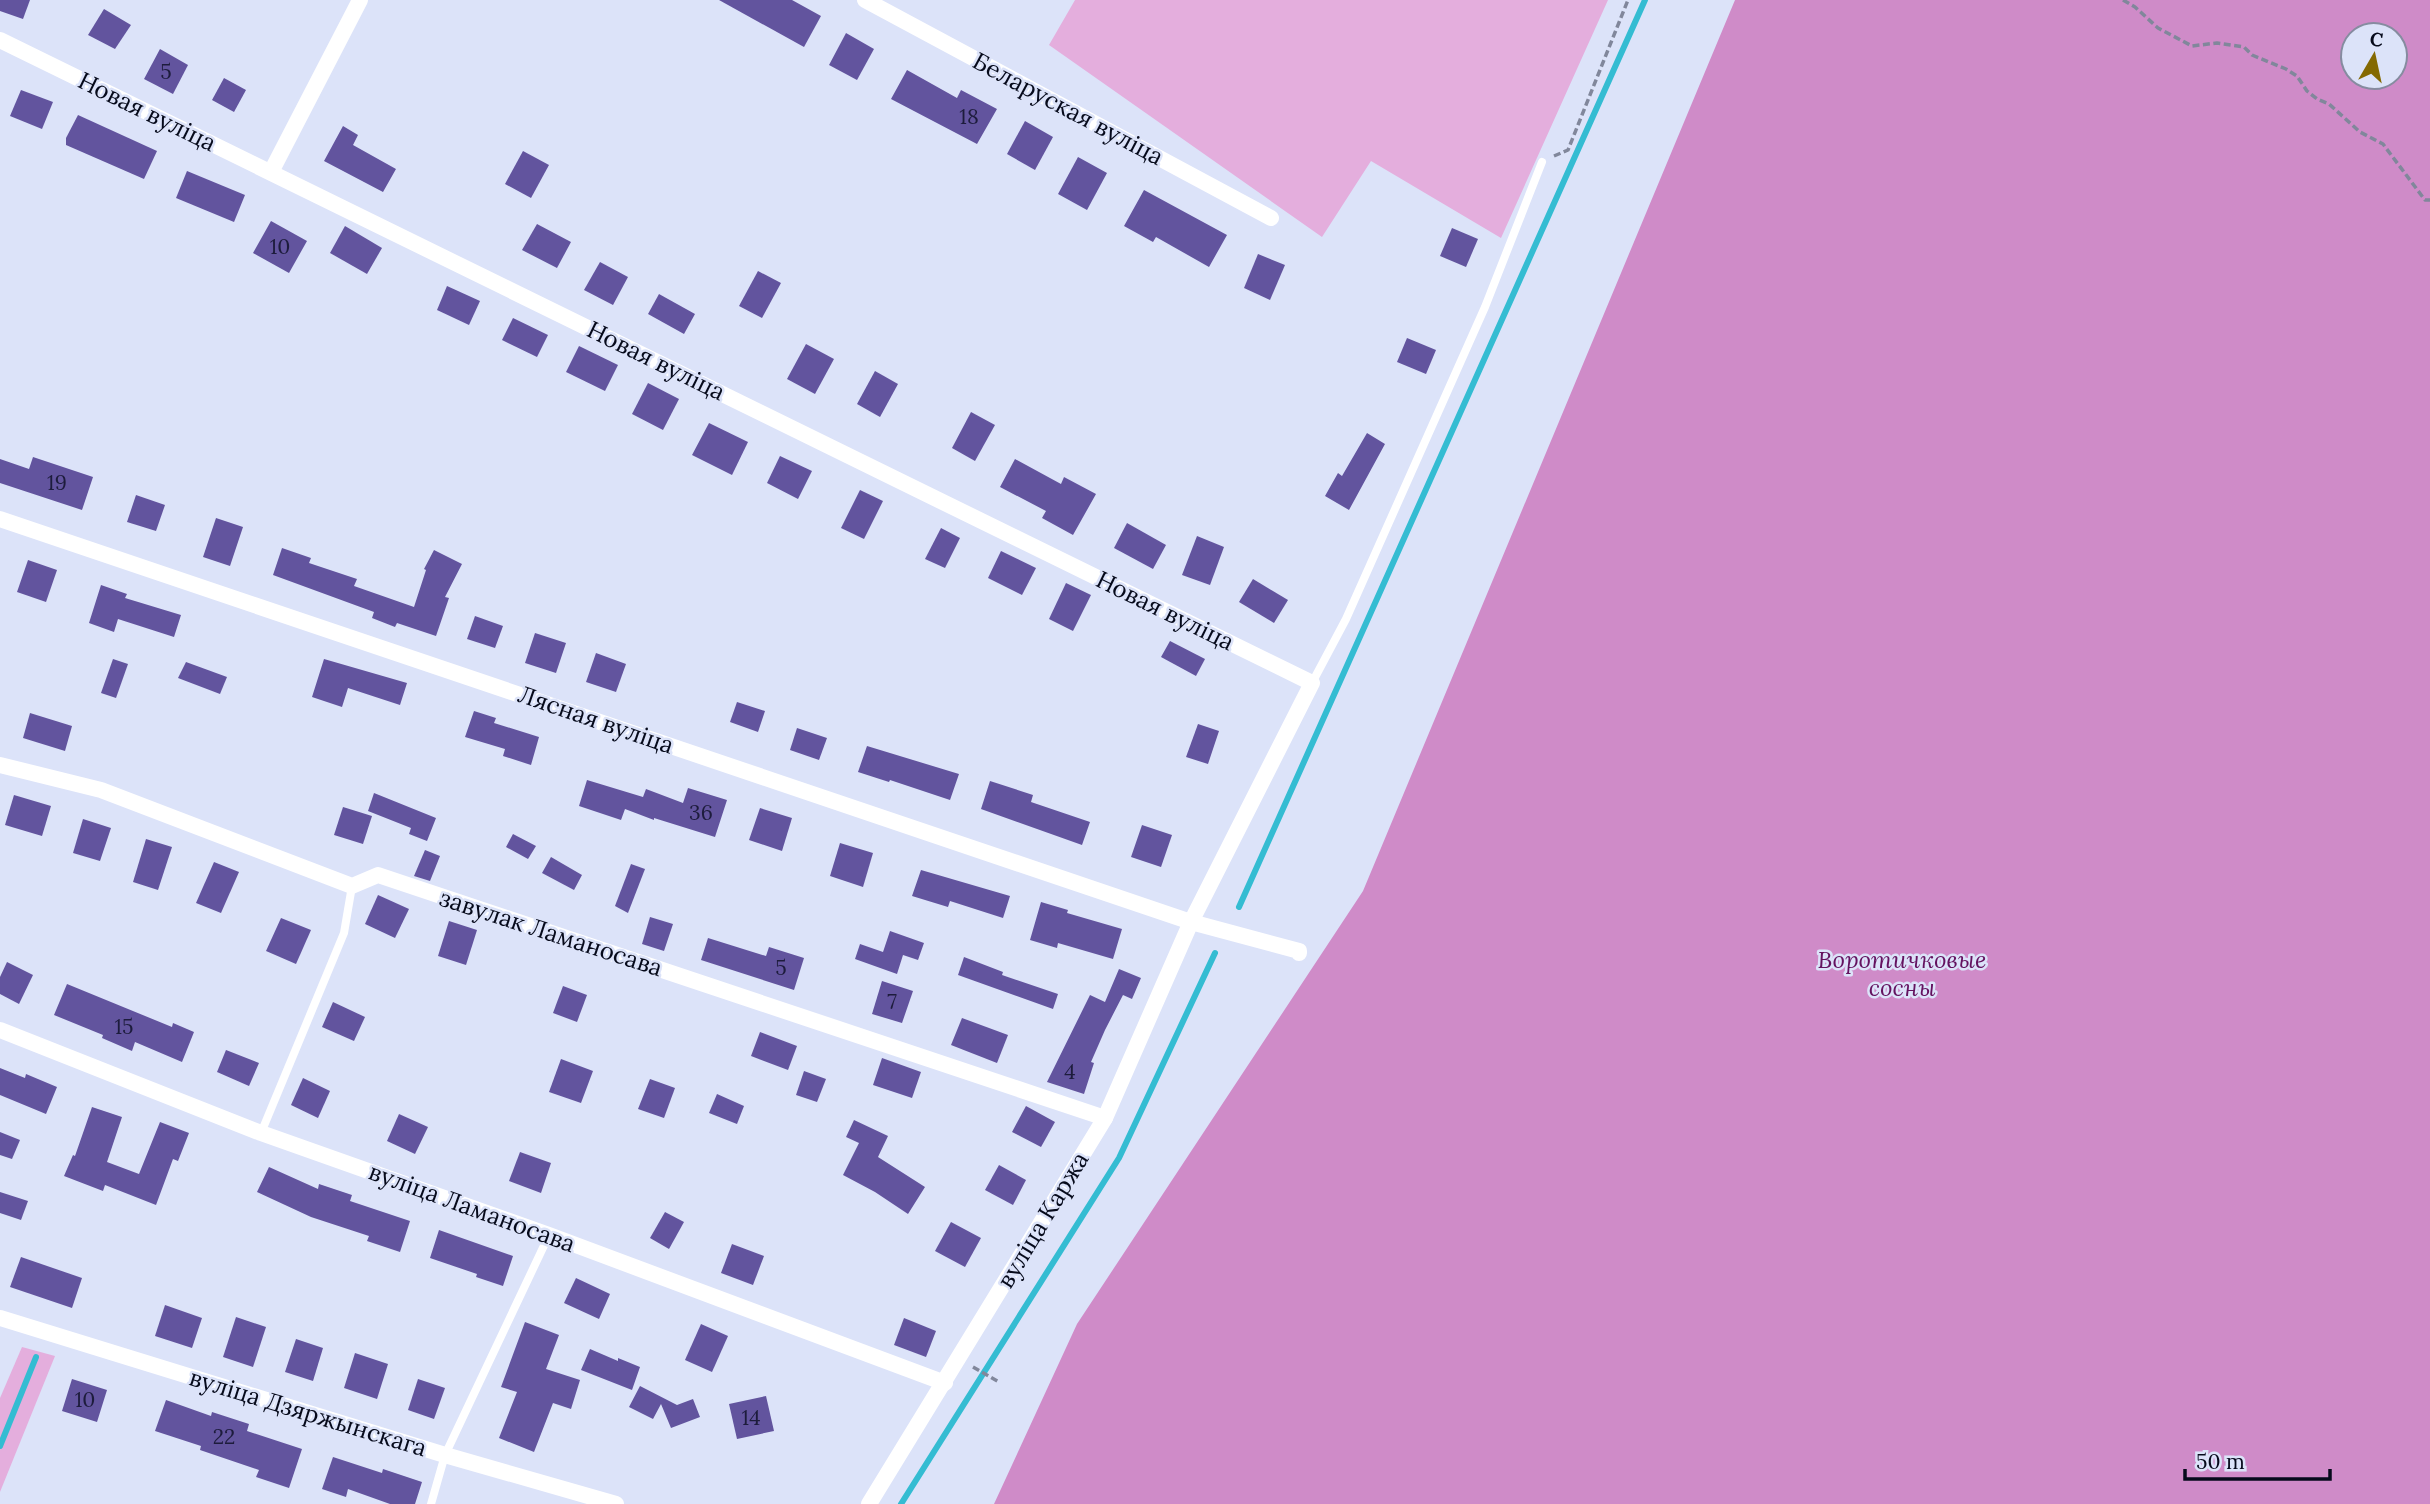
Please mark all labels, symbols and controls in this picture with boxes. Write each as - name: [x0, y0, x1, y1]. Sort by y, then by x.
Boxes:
- north arrow: [2339, 21, 2409, 91]
- text: С: [2368, 26, 2385, 52]
- street label: Беларуская вуліца: [967, 45, 1169, 172]
- house number: 5: [160, 58, 172, 85]
- street label: Новая вуліца: [73, 65, 221, 158]
- house number: 18: [959, 103, 979, 130]
- house number: 10: [270, 233, 290, 260]
- street label: Новая вуліца: [582, 314, 730, 407]
- house number: 19: [47, 469, 67, 496]
- street label: Новая вуліца: [1091, 564, 1239, 657]
- street label: Лясная вуліца: [514, 678, 678, 761]
- house number: 36: [689, 799, 713, 826]
- street label: завулак Ламаносава: [436, 882, 666, 983]
- park label: Воротичковые сосны: [1818, 944, 1986, 1003]
- house number: 5: [775, 954, 787, 981]
- house number: 7: [887, 988, 897, 1015]
- house number: 15: [114, 1013, 134, 1040]
- house number: 4: [1064, 1058, 1076, 1085]
- street label: вуліца Каржа: [990, 1146, 1095, 1294]
- street label: вуліца Ламаносава: [365, 1156, 580, 1259]
- street label: вуліца Дзяржынскага: [186, 1362, 431, 1463]
- house number: 10: [75, 1386, 95, 1413]
- house number: 14: [741, 1404, 761, 1431]
- house number: 22: [213, 1423, 235, 1450]
- scale bar: [2185, 1438, 2330, 1482]
- text: 50 m: [2196, 1448, 2245, 1475]

